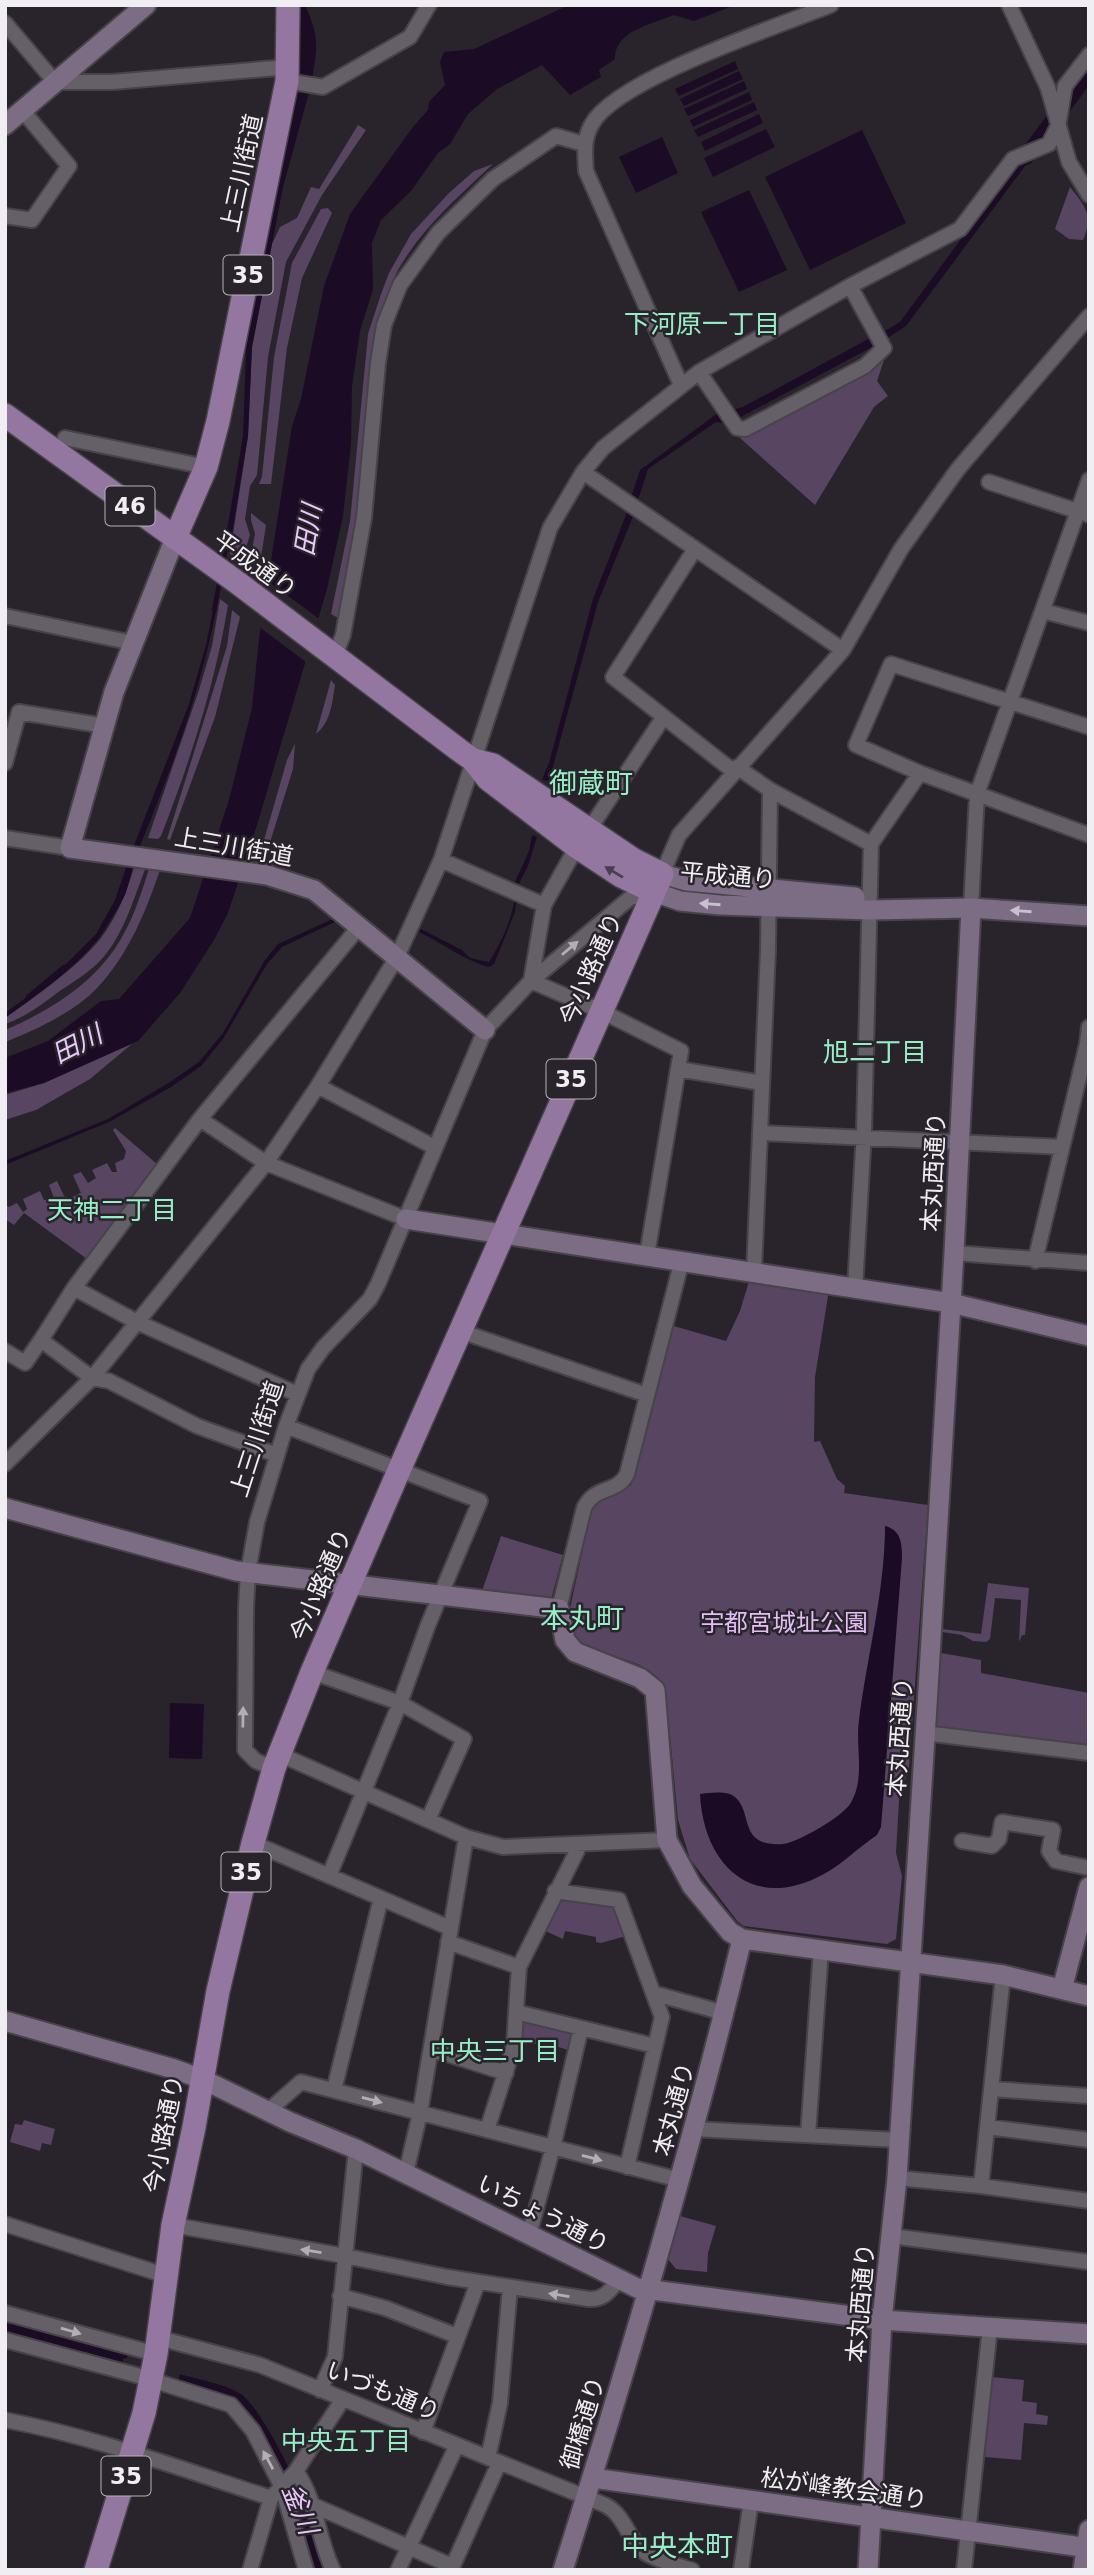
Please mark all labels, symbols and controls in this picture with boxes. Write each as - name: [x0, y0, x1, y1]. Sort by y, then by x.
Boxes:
- street label: 上三川街道: [216, 111, 268, 235]
- road number: 35: [224, 256, 272, 294]
- district label: 下河原一丁目: [624, 309, 780, 339]
- road number: 46: [106, 486, 154, 526]
- water label: 田川: [289, 499, 327, 558]
- street label: 平成通り: [208, 525, 302, 605]
- district label: 御蔵町: [549, 767, 633, 800]
- street label: 上三川街道: [172, 823, 296, 871]
- street label: 平成通り: [679, 858, 777, 894]
- one-way arrow: [605, 866, 624, 878]
- one-way arrow: [699, 898, 721, 909]
- one-way arrow: [1009, 905, 1031, 916]
- street label: 今小路通り: [554, 908, 628, 1030]
- one-way arrow: [560, 941, 578, 956]
- water label: 田川: [47, 1017, 110, 1069]
- district label: 旭二丁目: [823, 1037, 927, 1067]
- road number: 35: [546, 1060, 596, 1098]
- street label: 本丸西通り: [917, 1111, 951, 1233]
- district label: 天神二丁目: [47, 1195, 177, 1225]
- street label: 上三川街道: [225, 1378, 289, 1500]
- street label: 今小路通り: [285, 1524, 357, 1646]
- district label: 本丸町: [540, 1602, 624, 1635]
- park label: 宇都宮城址公園: [700, 1609, 868, 1637]
- street label: 本丸西通り: [882, 1676, 918, 1798]
- one-way arrow: [238, 1706, 249, 1728]
- road number: 35: [222, 1853, 270, 1892]
- district label: 中央三丁目: [430, 2036, 560, 2066]
- street label: 本丸通り: [648, 2059, 700, 2159]
- street label: 今小路通り: [139, 2072, 189, 2196]
- one-way arrow: [362, 2096, 383, 2106]
- one-way arrow: [582, 2153, 603, 2163]
- street label: いちょう通り: [472, 2169, 614, 2259]
- street label: 本丸西通り: [842, 2242, 880, 2364]
- one-way arrow: [300, 2245, 322, 2256]
- one-way arrow: [548, 2289, 570, 2300]
- one-way arrow: [61, 2327, 82, 2337]
- street label: いづも通り: [322, 2356, 444, 2426]
- street label: 御橋通り: [556, 2373, 610, 2473]
- district label: 中央五丁目: [281, 2426, 411, 2456]
- one-way arrow: [262, 2449, 274, 2469]
- road number: 35: [102, 2456, 150, 2496]
- street label: 松が峰教会通り: [759, 2463, 929, 2515]
- water label: 釜川: [276, 2479, 325, 2542]
- district label: 中央本町: [621, 2530, 733, 2563]

